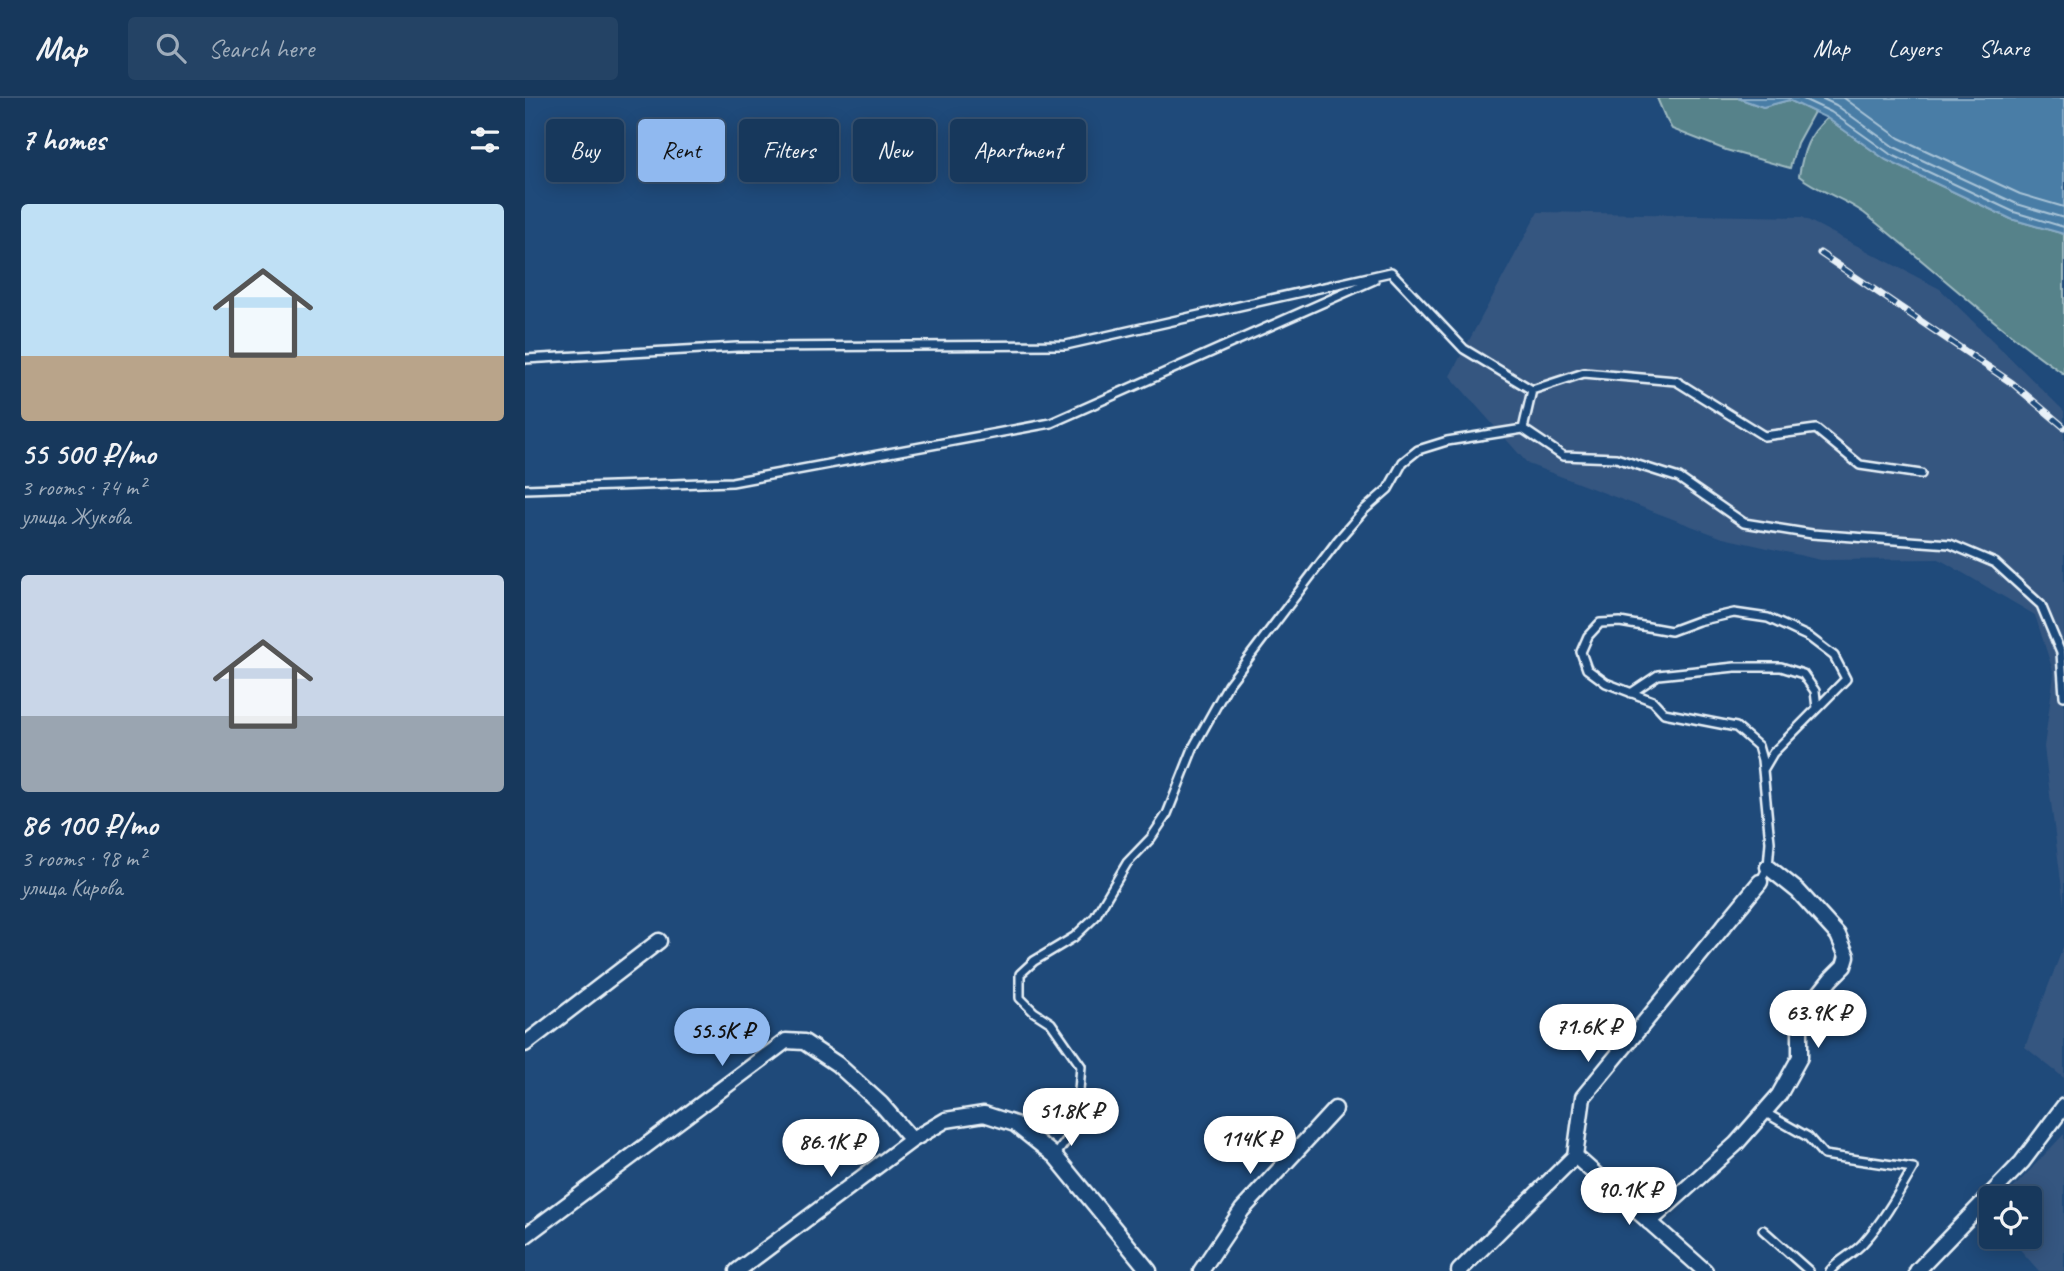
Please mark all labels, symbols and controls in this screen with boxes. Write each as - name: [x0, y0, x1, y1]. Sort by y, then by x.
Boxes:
- search box: [128, 17, 618, 80]
- text: Map: [35, 27, 86, 69]
- icon: search: [152, 29, 190, 67]
- text: Search here: [208, 32, 314, 65]
- text: Map: [1813, 33, 1850, 63]
- text: Layers: [1888, 33, 1941, 63]
- text: Share: [1979, 33, 2029, 63]
- chip: Buy: [546, 119, 624, 182]
- chip: Rent: [638, 119, 725, 182]
- chip: Filters: [739, 119, 839, 182]
- chip: New: [853, 119, 936, 182]
- chip: Apartment: [950, 119, 1086, 182]
- text: 7 homes: [21, 121, 106, 159]
- icon: filters: [466, 121, 504, 159]
- icon: home: [200, 250, 326, 376]
- text: 55 500 ₽/mo: [21, 435, 156, 473]
- text: 3 rooms · 74 m²: [21, 473, 145, 502]
- text: улица Жукова: [21, 502, 130, 531]
- icon: home: [200, 621, 326, 747]
- text: 86 100 ₽/mo: [21, 806, 158, 844]
- text: 3 rooms · 98 m²: [21, 844, 145, 873]
- text: улица Кирова: [21, 873, 123, 902]
- pin: 63.9K ₽: [1753, 990, 1883, 1050]
- text: 63.9K ₽: [1786, 998, 1850, 1027]
- pin: 71.6K ₽: [1523, 1004, 1653, 1064]
- pin: 55.5K ₽: [657, 1009, 787, 1068]
- text: 71.6K ₽: [1555, 1012, 1621, 1041]
- text: 55.5K ₽: [690, 1016, 754, 1045]
- pin: 51.8K ₽: [1006, 1088, 1136, 1148]
- text: 51.8K ₽: [1039, 1096, 1103, 1125]
- pin: 114K ₽: [1193, 1116, 1307, 1176]
- pin: 86.1K ₽: [766, 1119, 896, 1179]
- text: 114K ₽: [1220, 1124, 1280, 1153]
- text: 86.1K ₽: [798, 1127, 864, 1156]
- pin: 90.1K ₽: [1564, 1168, 1694, 1227]
- text: 90.1K ₽: [1597, 1175, 1661, 1204]
- map controls: [1979, 1186, 2042, 1249]
- button: locate: [1979, 1186, 2042, 1249]

